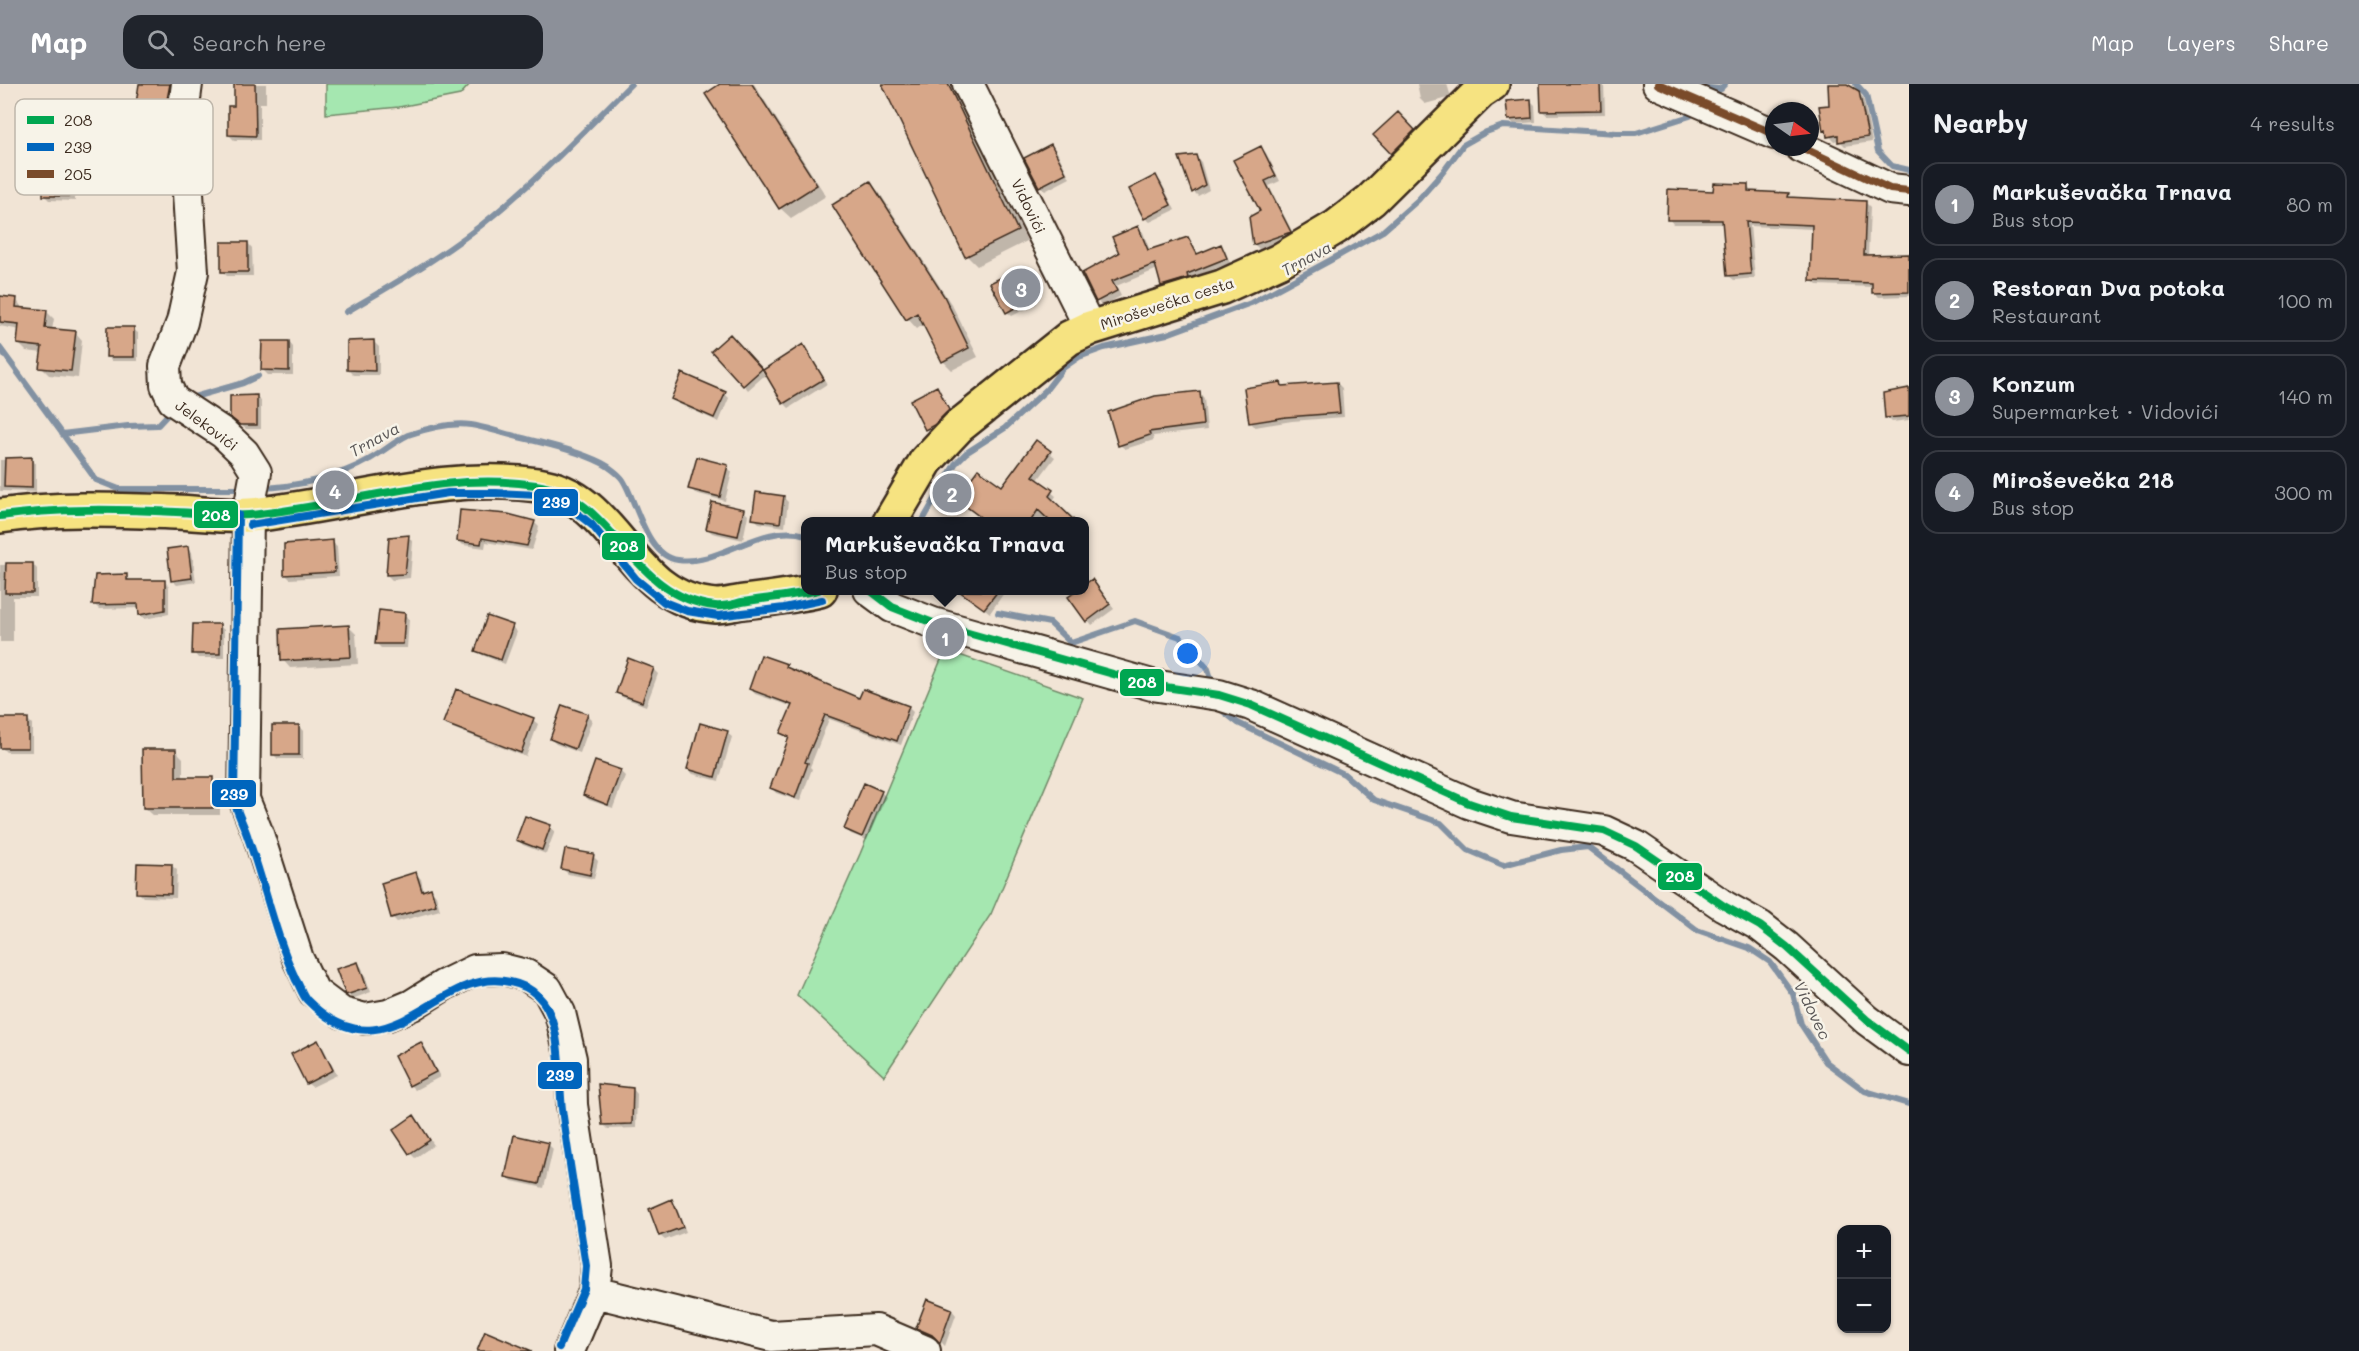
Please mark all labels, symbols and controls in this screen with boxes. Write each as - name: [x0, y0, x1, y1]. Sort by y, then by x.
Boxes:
- search box: [123, 15, 543, 69]
- text: Map: [30, 24, 87, 60]
- icon: search: [144, 26, 177, 59]
- text: Search here: [192, 28, 326, 57]
- text: Map: [2091, 29, 2134, 56]
- text: Layers: [2167, 29, 2236, 56]
- text: Share: [2269, 29, 2329, 56]
- legend: [15, 99, 213, 195]
- north arrow: [1765, 102, 1819, 156]
- text: Nearby: [1933, 106, 2028, 140]
- text: 208: [64, 109, 93, 130]
- text: 4 results: [2250, 110, 2335, 136]
- text: 239: [64, 136, 92, 157]
- text: 205: [64, 163, 92, 184]
- street label: Vidovići: [1007, 175, 1051, 237]
- text: Markuševačka Trnava: [1992, 177, 2232, 206]
- text: 1: [1950, 191, 1959, 217]
- text: 80 m: [2286, 191, 2333, 217]
- text: Bus stop: [1992, 206, 2074, 232]
- water label: Trnava: [1277, 236, 1335, 280]
- pin: 3: [1002, 266, 1040, 310]
- street label: Miroševečka cesta: [1098, 272, 1236, 334]
- text: Restoran Dva potoka: [1992, 273, 2225, 302]
- text: 2: [1949, 287, 1960, 313]
- text: 100 m: [2277, 287, 2333, 313]
- text: Restaurant: [1992, 302, 2102, 328]
- text: Konzum: [1992, 369, 2075, 398]
- text: 3: [1949, 383, 1961, 409]
- text: 140 m: [2278, 383, 2333, 409]
- street label: Jelekovići: [172, 395, 242, 455]
- text: Supermarket · Vidovići: [1992, 398, 2219, 424]
- water label: Trnava: [345, 417, 403, 461]
- text: Miroševečka 218: [1992, 465, 2174, 494]
- pin: 4: [316, 468, 354, 512]
- pin: 2: [932, 470, 972, 516]
- text: 4: [1948, 479, 1961, 505]
- text: 300 m: [2274, 479, 2333, 505]
- line badge: 239: [533, 488, 579, 517]
- text: 239: [542, 491, 570, 512]
- text: Bus stop: [1992, 494, 2074, 520]
- line badge: 208: [193, 500, 239, 529]
- text: 208: [201, 504, 231, 525]
- popup: [801, 517, 1089, 595]
- text: Markuševačka Trnava: [825, 529, 1065, 558]
- line badge: 208: [601, 532, 646, 561]
- text: 208: [609, 535, 639, 556]
- text: Bus stop: [825, 558, 907, 584]
- pin: 1: [926, 614, 964, 660]
- your location: [1173, 639, 1202, 668]
- line badge: 208: [1119, 668, 1165, 697]
- text: 208: [1127, 671, 1157, 692]
- line badge: 239: [211, 779, 257, 808]
- text: 239: [220, 783, 248, 804]
- line badge: 208: [1657, 862, 1703, 891]
- text: 208: [1665, 865, 1695, 886]
- water label: Vidovec: [1790, 977, 1836, 1043]
- line badge: 239: [537, 1061, 583, 1090]
- text: 239: [546, 1064, 574, 1085]
- map controls: [1837, 1225, 1891, 1333]
- button: +: [1837, 1225, 1891, 1279]
- button: −: [1837, 1279, 1891, 1333]

